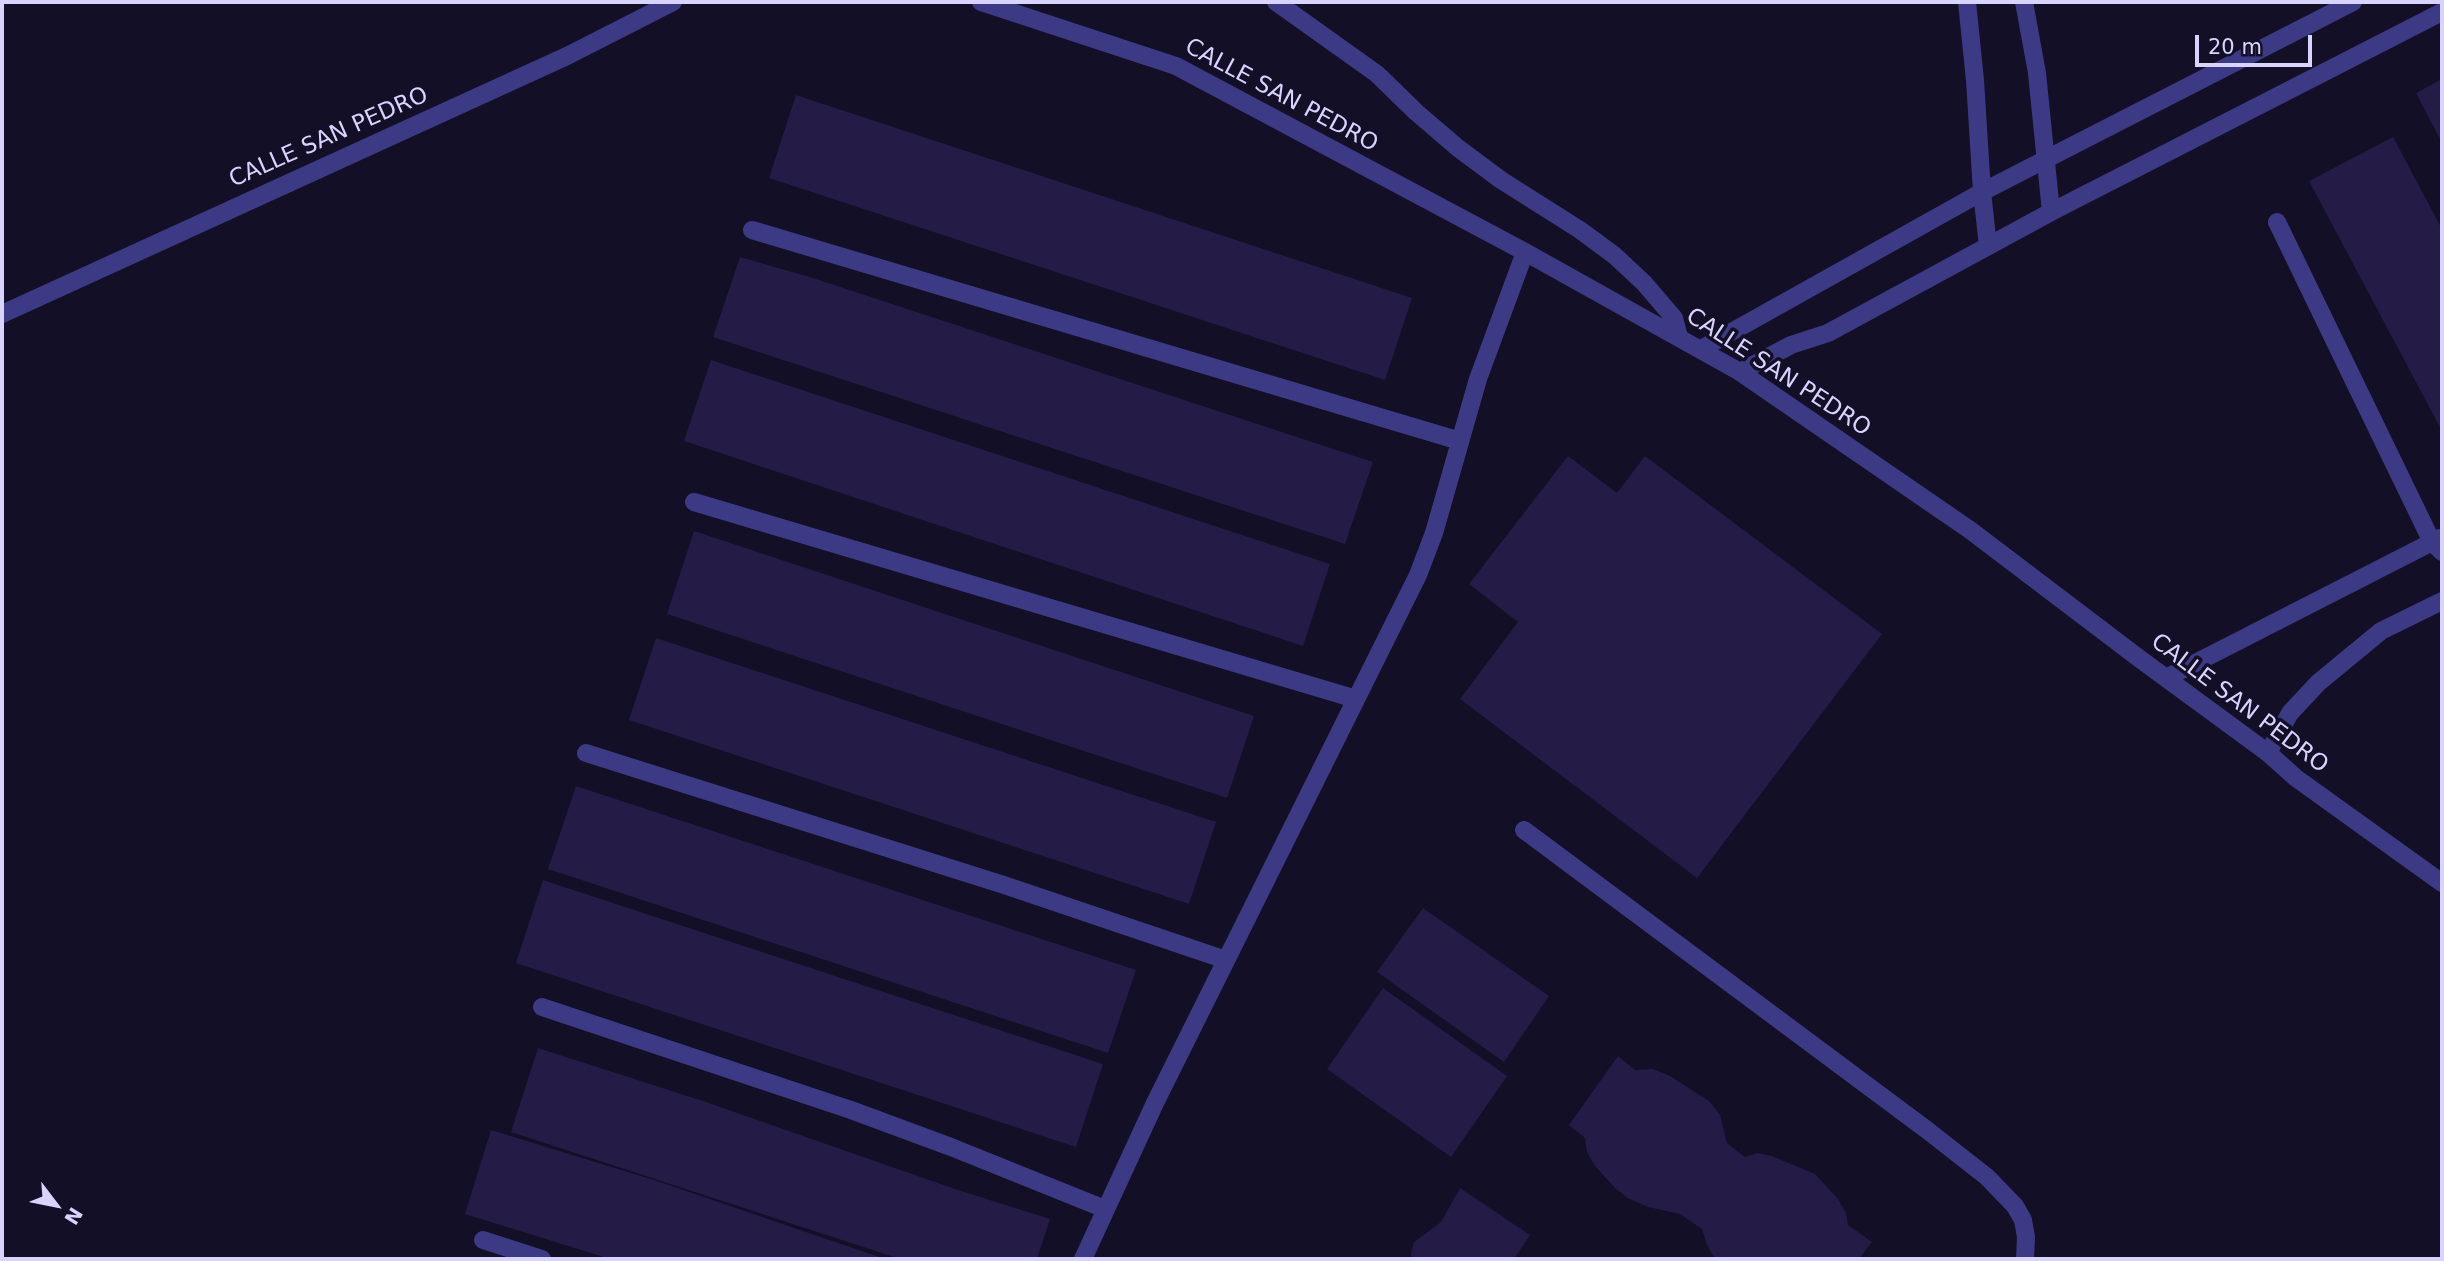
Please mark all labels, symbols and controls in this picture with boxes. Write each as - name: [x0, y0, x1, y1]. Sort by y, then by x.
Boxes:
- scale bar: [2199, 21, 2316, 65]
- street label: CALLE SAN PEDRO: [1180, 33, 1382, 159]
- text: 20 m: [2208, 35, 2262, 59]
- street label: CALLE SAN PEDRO: [225, 82, 433, 194]
- street label: CALLE SAN PEDRO: [1680, 303, 1876, 443]
- street label: CALLE SAN PEDRO: [2145, 628, 2333, 780]
- north arrow: [21, 1170, 91, 1240]
- text: N: [60, 1204, 87, 1229]

